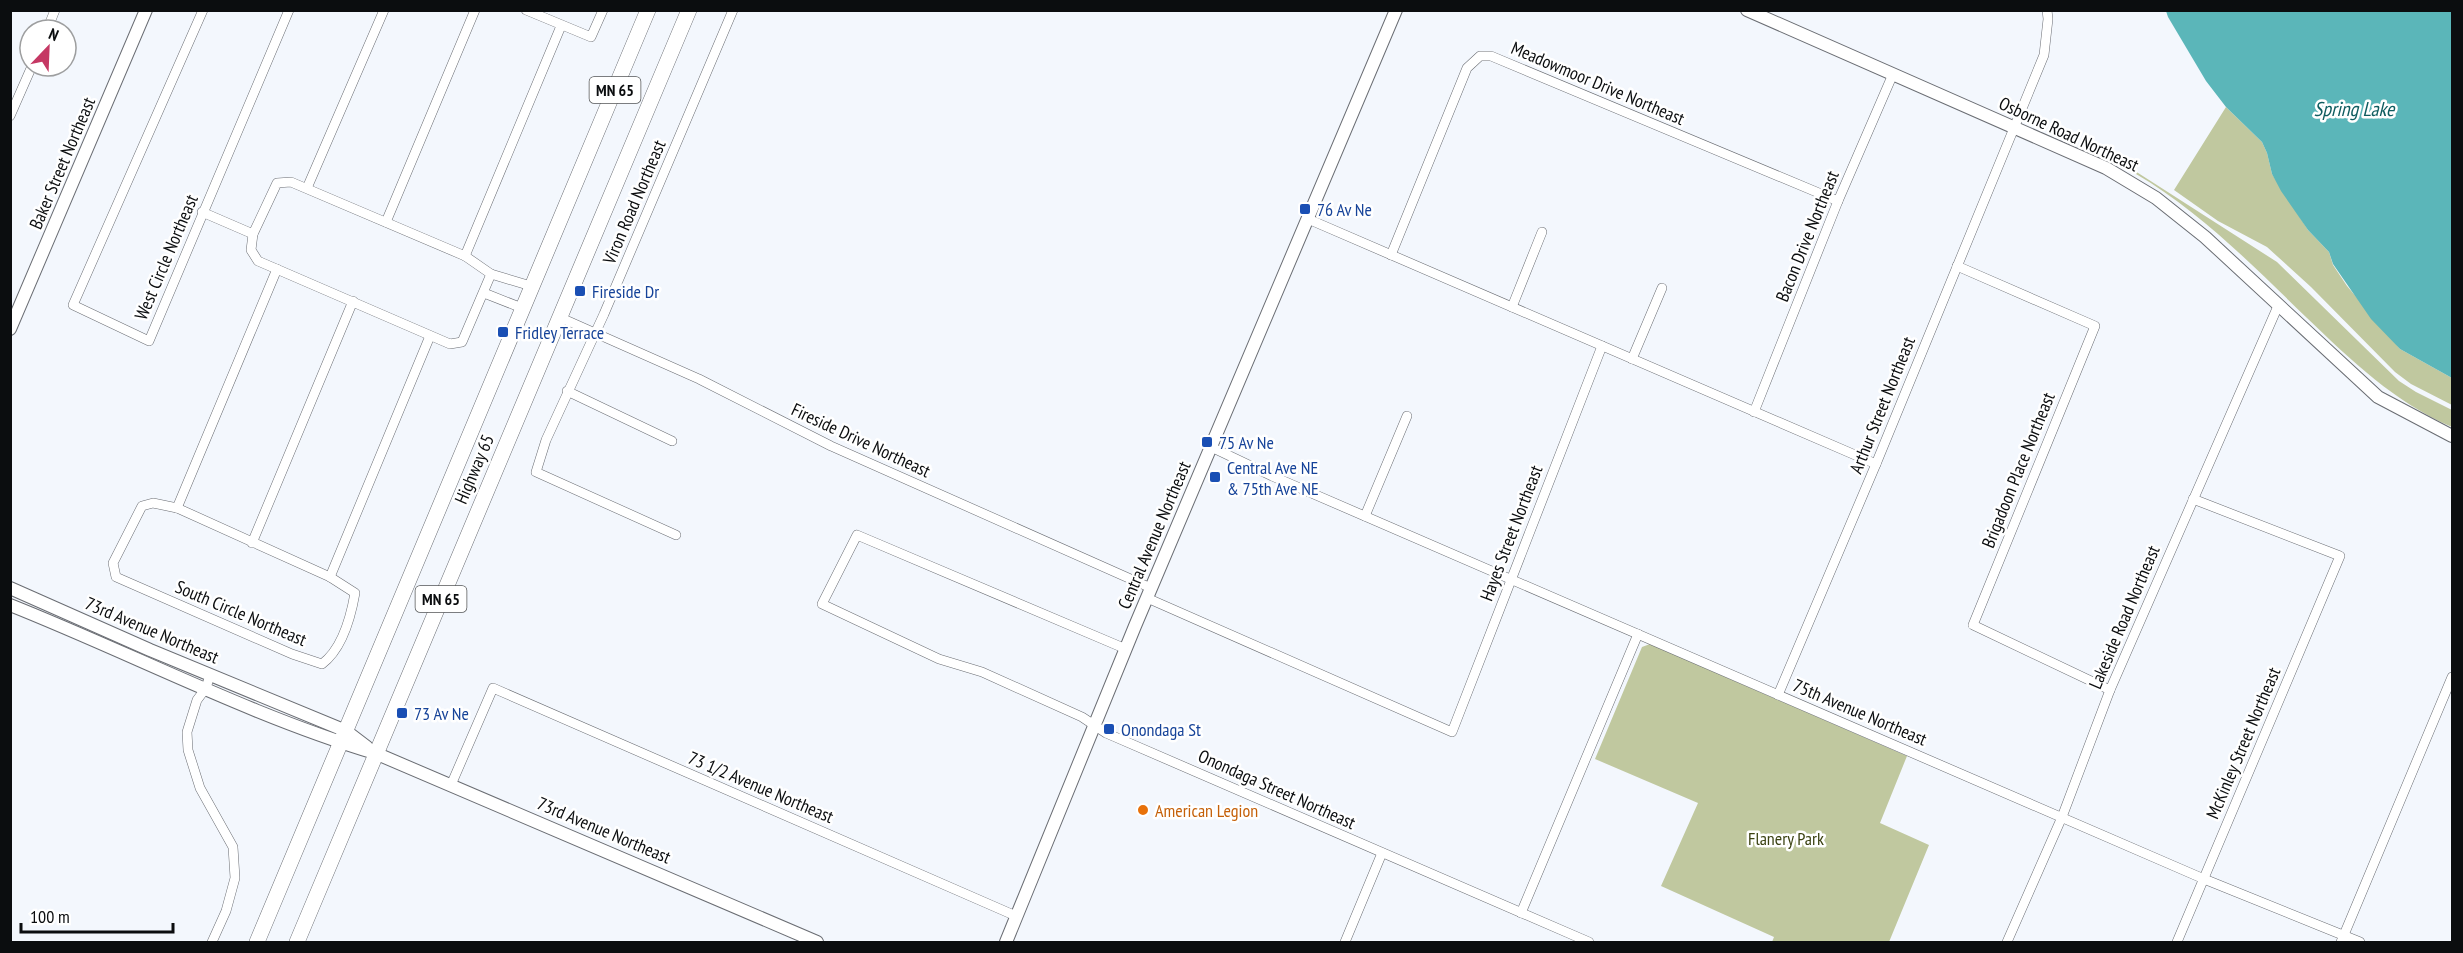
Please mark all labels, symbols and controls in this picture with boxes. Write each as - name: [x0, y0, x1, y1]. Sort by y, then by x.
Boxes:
- north arrow: [18, 18, 78, 78]
- text: N: [46, 23, 62, 45]
- street label: Meadowmoor Drive Northeast: [1508, 36, 1688, 130]
- road number: MN 65: [590, 77, 640, 103]
- street label: Osborne Road Northeast: [1995, 92, 2143, 176]
- street label: Baker Street Northeast: [24, 94, 100, 232]
- water label: Spring Lake: [2314, 96, 2396, 122]
- street label: Viron Road Northeast: [597, 136, 670, 268]
- street label: Bacon Drive Northeast: [1770, 167, 1844, 305]
- street label: West Circle Northeast: [129, 191, 203, 323]
- place label: 76 Av Ne: [1317, 198, 1372, 221]
- marker: 76 Av Ne: [1298, 202, 1312, 216]
- place label: Fireside Dr: [592, 280, 659, 303]
- marker: Fireside Dr: [573, 284, 587, 298]
- place label: Fridley Terrace: [515, 321, 604, 344]
- marker: Fridley Terrace: [496, 325, 510, 339]
- street label: Arthur Street Northeast: [1844, 333, 1920, 477]
- street label: Brigadoon Place Northeast: [1976, 389, 2060, 551]
- street label: Fireside Drive Northeast: [788, 398, 934, 482]
- street label: Highway 65: [449, 431, 499, 507]
- place label: 75 Av Ne: [1219, 431, 1274, 454]
- marker: 75 Av Ne: [1200, 435, 1214, 449]
- place label: Central Ave NE & 75th Ave NE: [1227, 456, 1319, 500]
- street label: Central Avenue Northeast: [1112, 458, 1196, 612]
- street label: Hayes Street Northeast: [1475, 462, 1547, 604]
- marker: Central Ave NE & 75th Ave NE: [1208, 470, 1222, 484]
- street label: Lakeside Road Northeast: [2083, 542, 2165, 692]
- street label: South Circle Northeast: [172, 575, 310, 651]
- road number: MN 65: [416, 586, 466, 612]
- street label: 73rd Avenue Northeast: [82, 591, 222, 669]
- street label: McKinley Street Northeast: [2201, 664, 2285, 822]
- street label: 75th Avenue Northeast: [1790, 673, 1930, 751]
- place label: 73 Av Ne: [414, 702, 469, 725]
- marker: 73 Av Ne: [395, 706, 409, 720]
- place label: Onondaga St: [1121, 718, 1201, 741]
- marker: Onondaga St: [1102, 722, 1116, 736]
- street label: Onondaga Street Northeast: [1195, 744, 1359, 834]
- street label: 73 1/2 Avenue Northeast: [685, 746, 837, 828]
- street label: 73rd Avenue Northeast: [534, 791, 674, 869]
- place label: American Legion: [1155, 799, 1258, 822]
- marker: American Legion: [1136, 803, 1150, 817]
- park label: Flanery Park: [1748, 827, 1824, 850]
- scale bar: [21, 896, 172, 934]
- text: 100 m: [30, 905, 70, 928]

